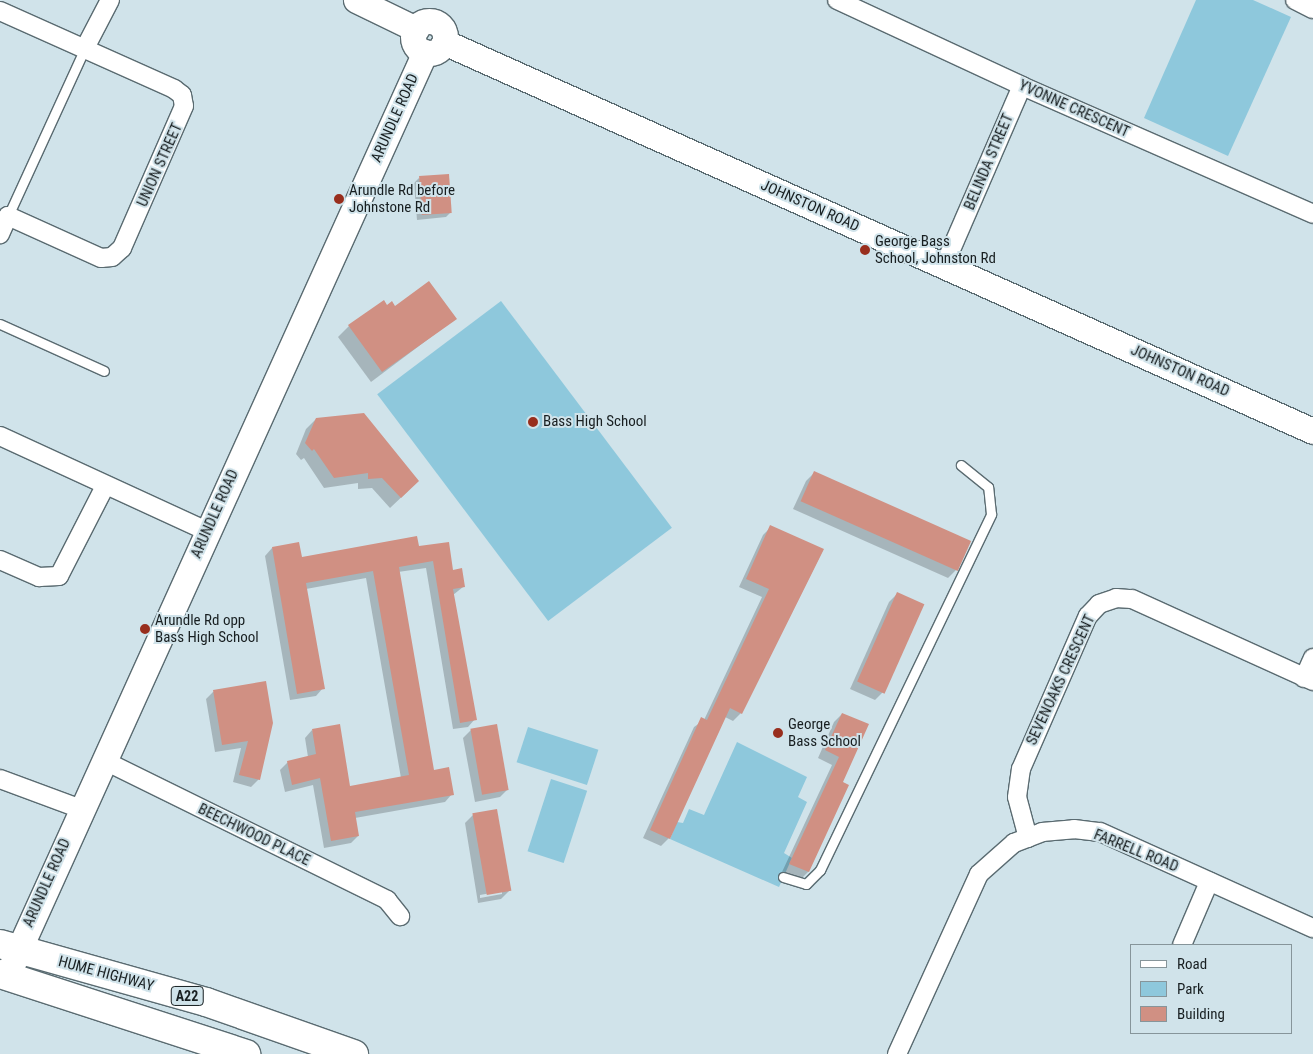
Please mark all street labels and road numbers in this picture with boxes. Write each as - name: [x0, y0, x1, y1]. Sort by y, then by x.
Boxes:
- street label: ARUNDLE ROAD: [367, 71, 423, 165]
- street label: YVONNE CRESCENT: [1016, 77, 1132, 141]
- street label: BELINDA STREET: [961, 111, 1017, 213]
- street label: UNION STREET: [134, 120, 186, 210]
- street label: JOHNSTON ROAD: [758, 176, 862, 236]
- street label: JOHNSTON ROAD: [1128, 341, 1232, 401]
- street label: ARUNDLE ROAD: [187, 467, 243, 561]
- street label: SEVENOAKS CRESCENT: [1023, 612, 1099, 748]
- street label: BEECHWOOD PLACE: [195, 800, 313, 870]
- street label: FARRELL ROAD: [1091, 826, 1181, 876]
- street label: ARUNDLE ROAD: [19, 836, 75, 930]
- street label: HUME HIGHWAY: [56, 953, 156, 995]
- road number: A22: [170, 984, 204, 1008]

